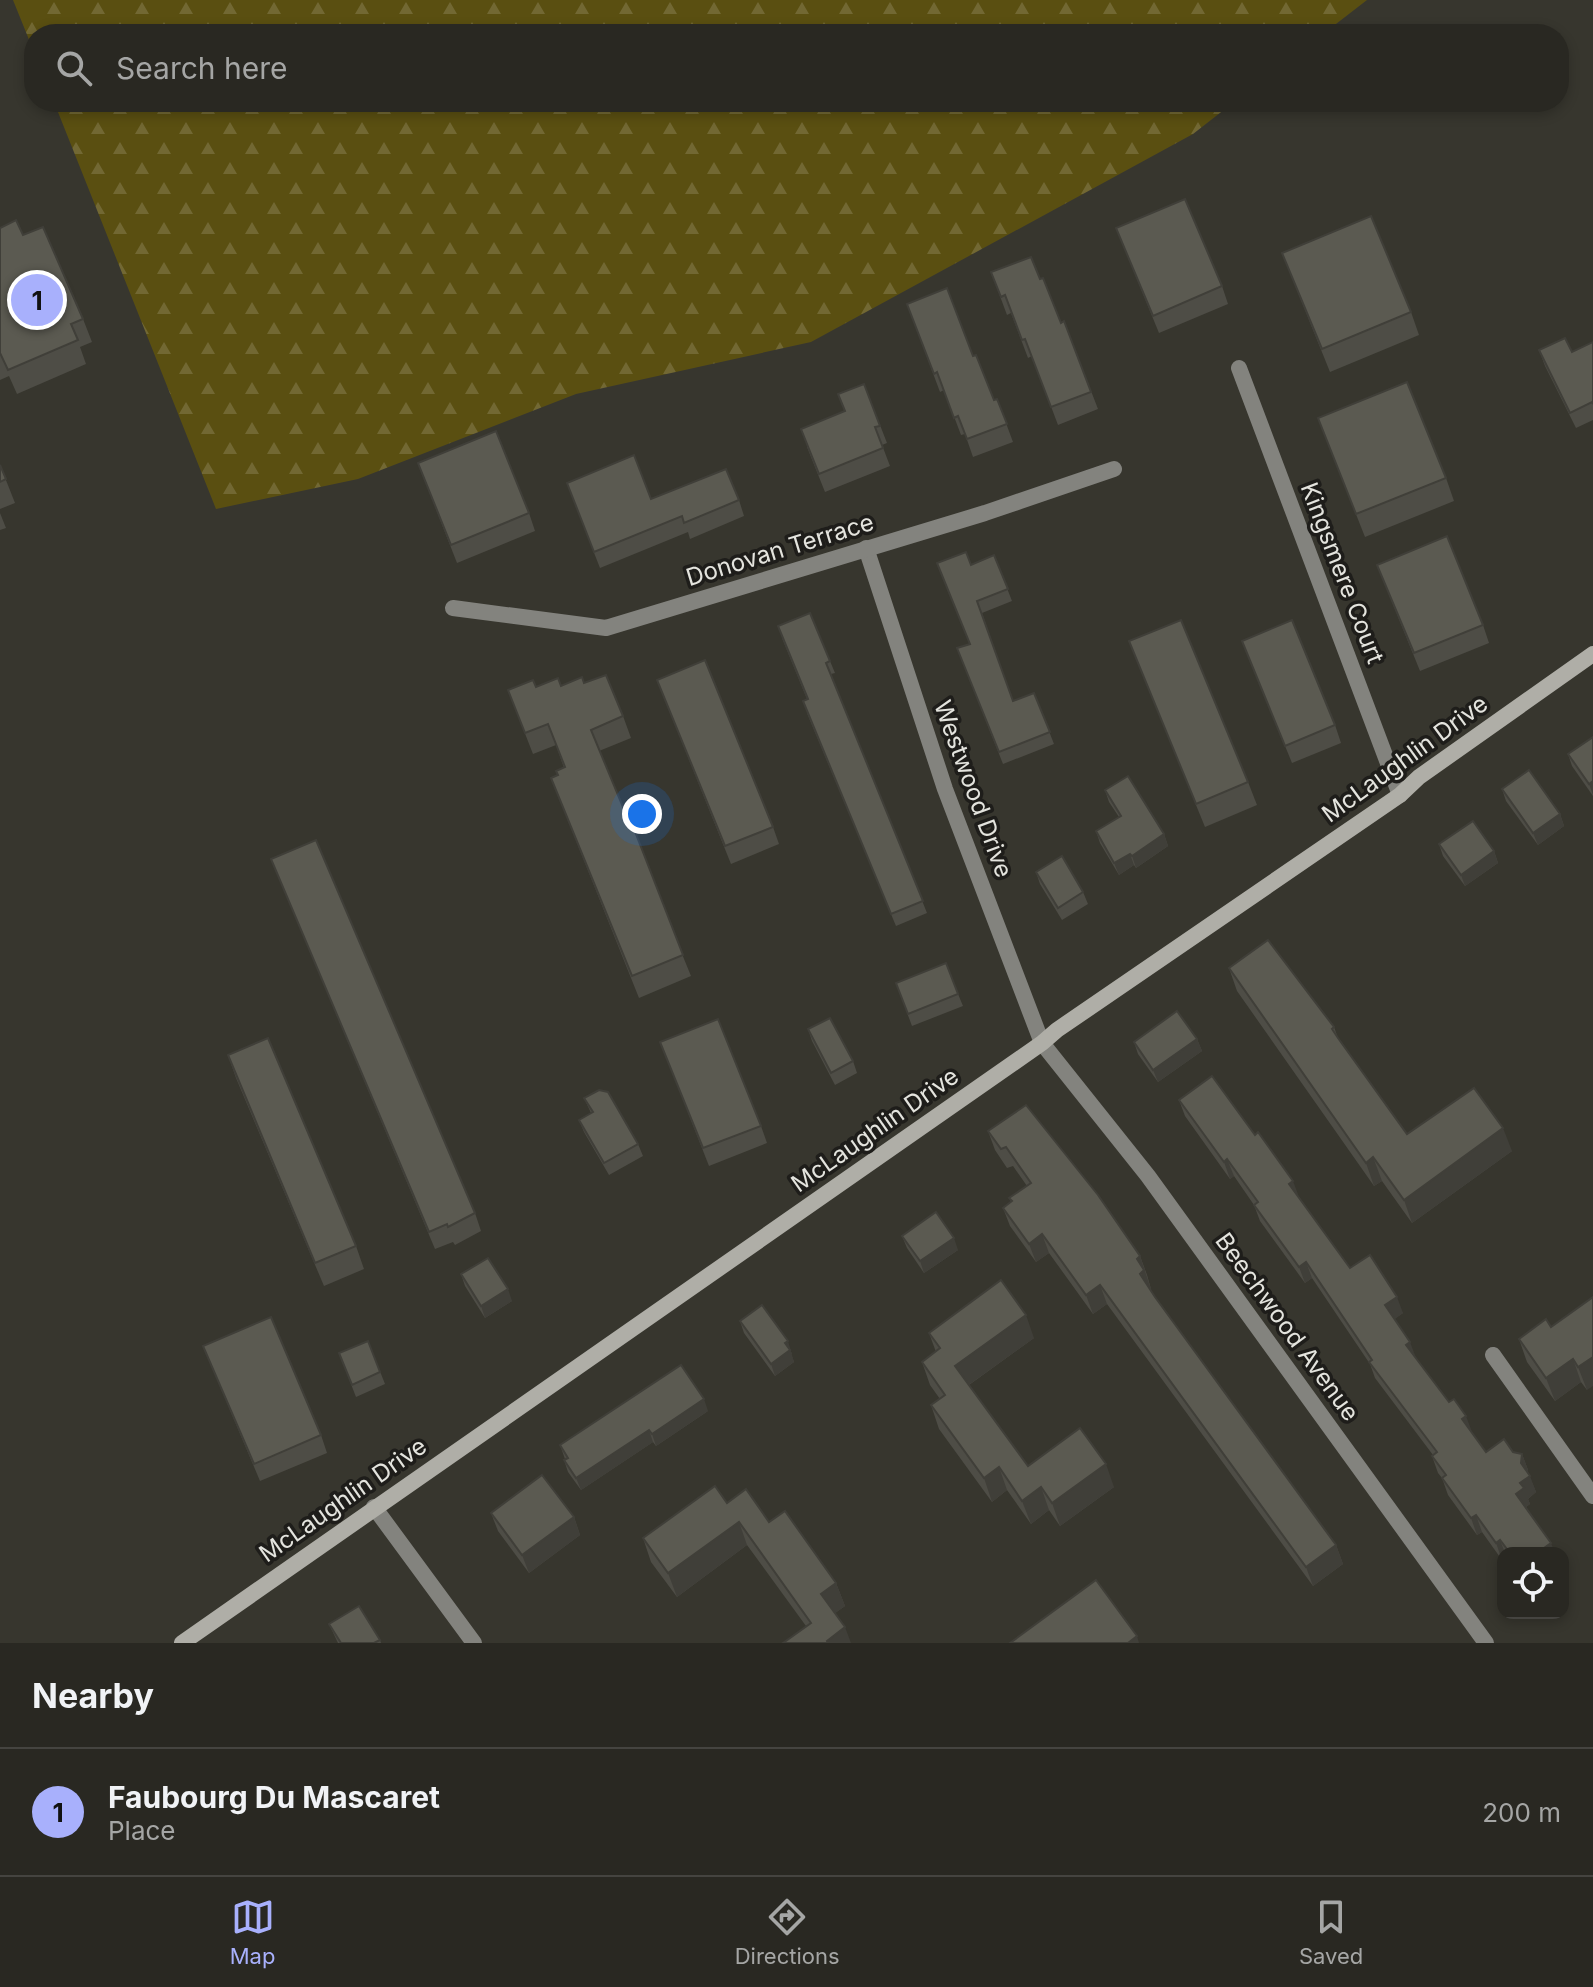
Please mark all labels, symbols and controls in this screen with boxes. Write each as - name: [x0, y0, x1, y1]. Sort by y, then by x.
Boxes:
- search box: [24, 24, 1569, 112]
- icon: search: [52, 46, 96, 90]
- text: Search here: [116, 50, 288, 86]
- pin: 1: [11, 270, 63, 330]
- street label: Kingsmere Court: [1295, 478, 1390, 668]
- street label: Donovan Terrace: [682, 507, 877, 592]
- street label: McLaughlin Drive: [1316, 689, 1493, 828]
- street label: Westwood Drive: [928, 696, 1019, 881]
- your location: [622, 794, 662, 834]
- street label: McLaughlin Drive: [785, 1061, 964, 1198]
- street label: Beechwood Avenue: [1209, 1227, 1365, 1426]
- street label: McLaughlin Drive: [253, 1431, 432, 1568]
- map controls: [1497, 1547, 1569, 1619]
- button: locate: [1497, 1547, 1569, 1619]
- text: Nearby: [32, 1675, 154, 1716]
- text: Faubourg Du Mascaret: [108, 1779, 440, 1815]
- text: 1: [52, 1797, 64, 1828]
- text: 200 m: [1482, 1797, 1561, 1828]
- text: Place: [108, 1815, 176, 1846]
- tab: Map: [230, 1895, 275, 1969]
- tab: Directions: [735, 1895, 840, 1969]
- tab: Saved: [1299, 1895, 1363, 1969]

